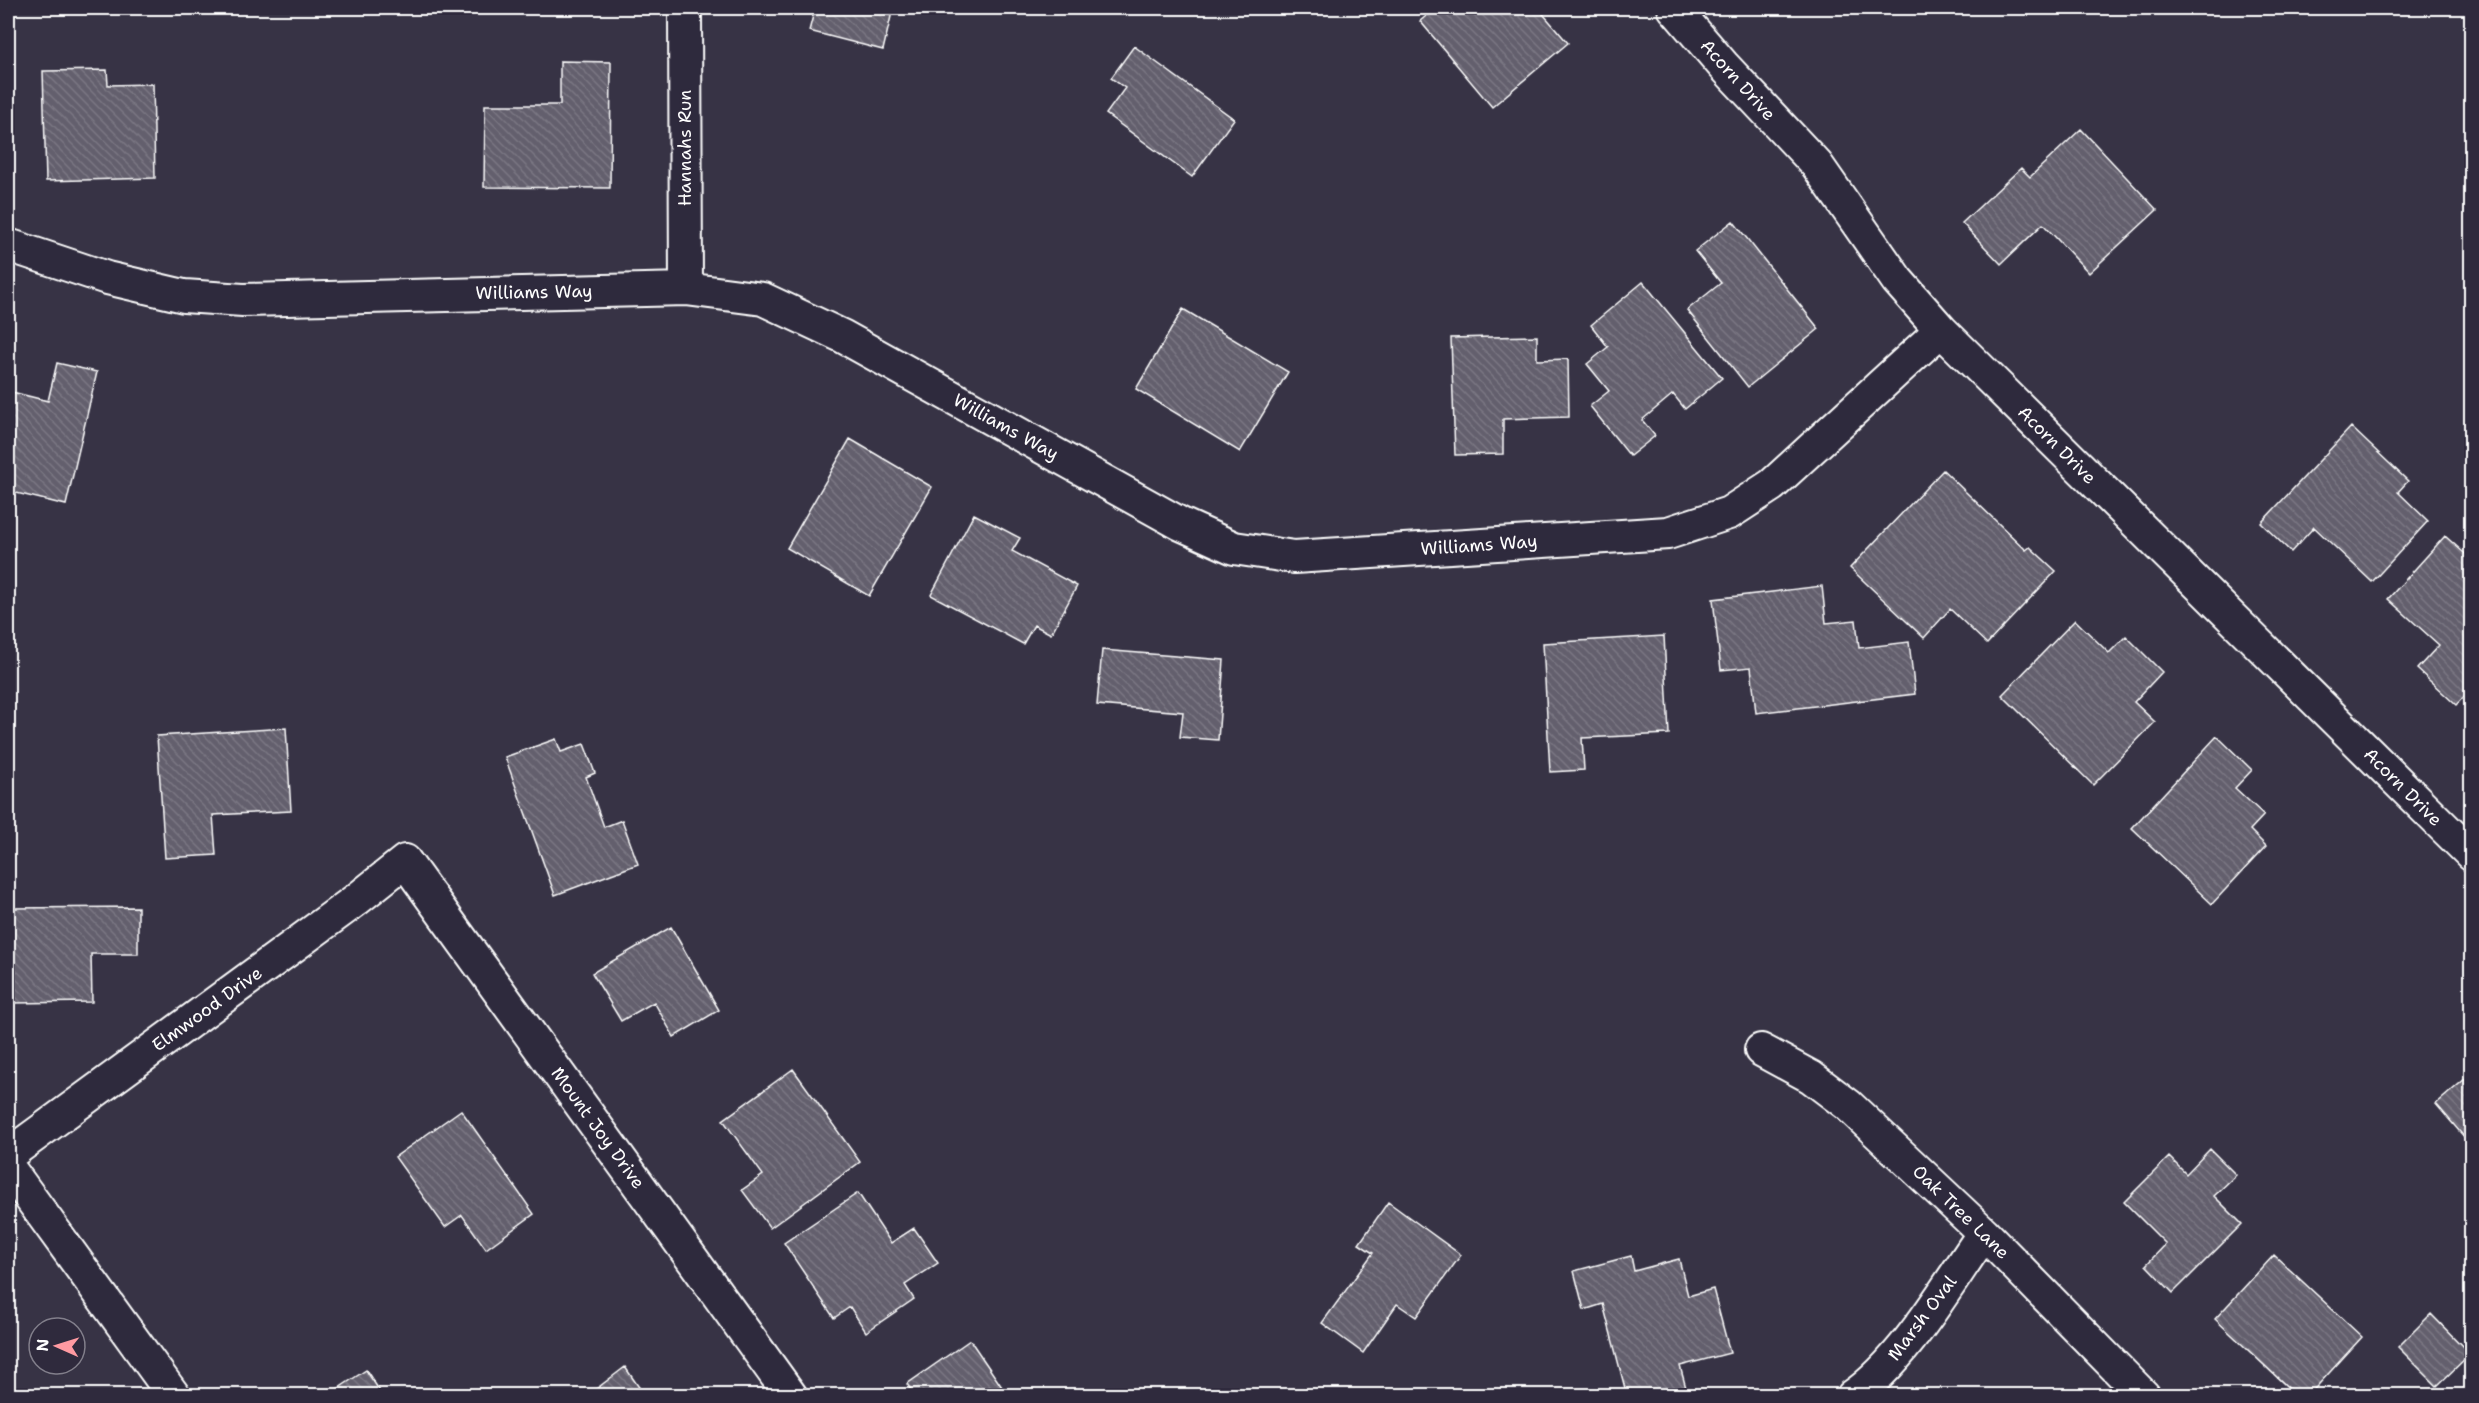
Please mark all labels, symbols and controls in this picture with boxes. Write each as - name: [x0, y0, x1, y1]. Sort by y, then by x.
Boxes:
- street label: Acorn Drive: [1695, 34, 1781, 126]
- street label: Hannahs Run: [673, 90, 697, 206]
- street label: Williams Way: [475, 279, 593, 305]
- street label: Williams Way: [949, 388, 1063, 466]
- street label: Acorn Drive: [2013, 401, 2101, 489]
- street label: Williams Way: [1420, 529, 1538, 561]
- street label: Acorn Drive: [2359, 743, 2447, 831]
- street label: Elmwood Drive: [147, 961, 267, 1057]
- street label: Mount Joy Drive: [546, 1062, 650, 1194]
- street label: Oak Tree Lane: [1907, 1160, 2015, 1264]
- street label: Marsh Oval: [1882, 1270, 1962, 1366]
- north arrow: [27, 1316, 87, 1376]
- text: N: [32, 1338, 53, 1352]

